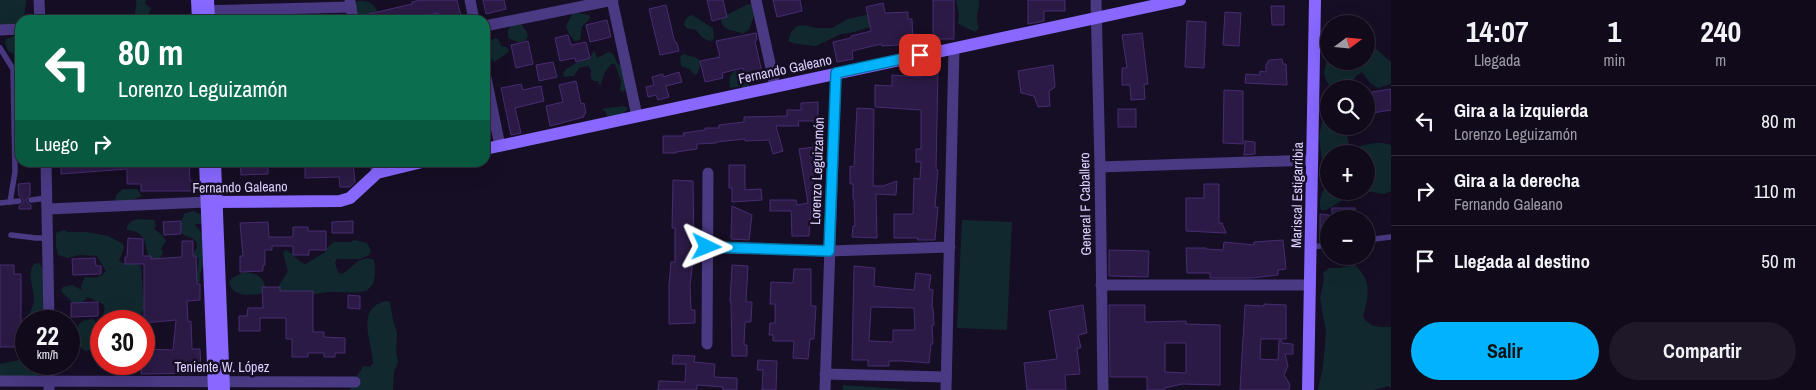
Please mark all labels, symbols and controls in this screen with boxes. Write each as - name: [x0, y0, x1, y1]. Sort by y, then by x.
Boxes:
- text: 14:07: [1466, 11, 1529, 51]
- text: 1: [1608, 11, 1621, 51]
- text: 240: [1700, 11, 1741, 51]
- north arrow: [1320, 15, 1375, 70]
- map controls: [1320, 15, 1375, 265]
- text: 80 m: [118, 29, 183, 76]
- pin: [899, 34, 941, 76]
- icon: left: [35, 35, 100, 100]
- icon: arrive: [906, 41, 934, 69]
- text: Llegada: [1474, 49, 1521, 71]
- text: min: [1603, 49, 1625, 71]
- text: m: [1715, 49, 1726, 71]
- street label: Fernando Galeano: [737, 50, 833, 88]
- text: Lorenzo Leguizamón: [118, 74, 288, 104]
- button: search: [1320, 80, 1375, 135]
- text: Gira a la izquierda: [1454, 97, 1588, 123]
- icon: left: [1411, 107, 1439, 135]
- text: 80 m: [1761, 108, 1796, 134]
- street label: Lorenzo Leguizamón: [806, 117, 828, 225]
- text: Lorenzo Leguizamón: [1454, 123, 1577, 145]
- icon: right: [88, 130, 116, 158]
- text: Luego: [35, 131, 78, 157]
- street label: Mariscal Estigarribia: [1287, 141, 1307, 248]
- button: +: [1320, 145, 1375, 200]
- street label: General F Caballero: [1075, 152, 1095, 256]
- text: Gira a la derecha: [1454, 167, 1580, 193]
- street label: Fernando Galeano: [192, 177, 288, 197]
- icon: right: [1411, 177, 1439, 205]
- text: 110 m: [1754, 178, 1796, 204]
- text: Fernando Galeano: [1454, 193, 1563, 215]
- button: −: [1320, 210, 1375, 265]
- position arrow: [680, 220, 732, 272]
- icon: arrive: [1411, 247, 1439, 275]
- text: Llegada al destino: [1454, 248, 1590, 274]
- text: 50 m: [1761, 248, 1796, 274]
- speed limit sign: 30: [90, 310, 155, 375]
- text: 22: [36, 319, 59, 353]
- button: Salir: [1411, 322, 1599, 380]
- button: Compartir: [1609, 322, 1796, 380]
- text: km/h: [37, 347, 58, 363]
- street label: Teniente W. López: [174, 358, 270, 376]

